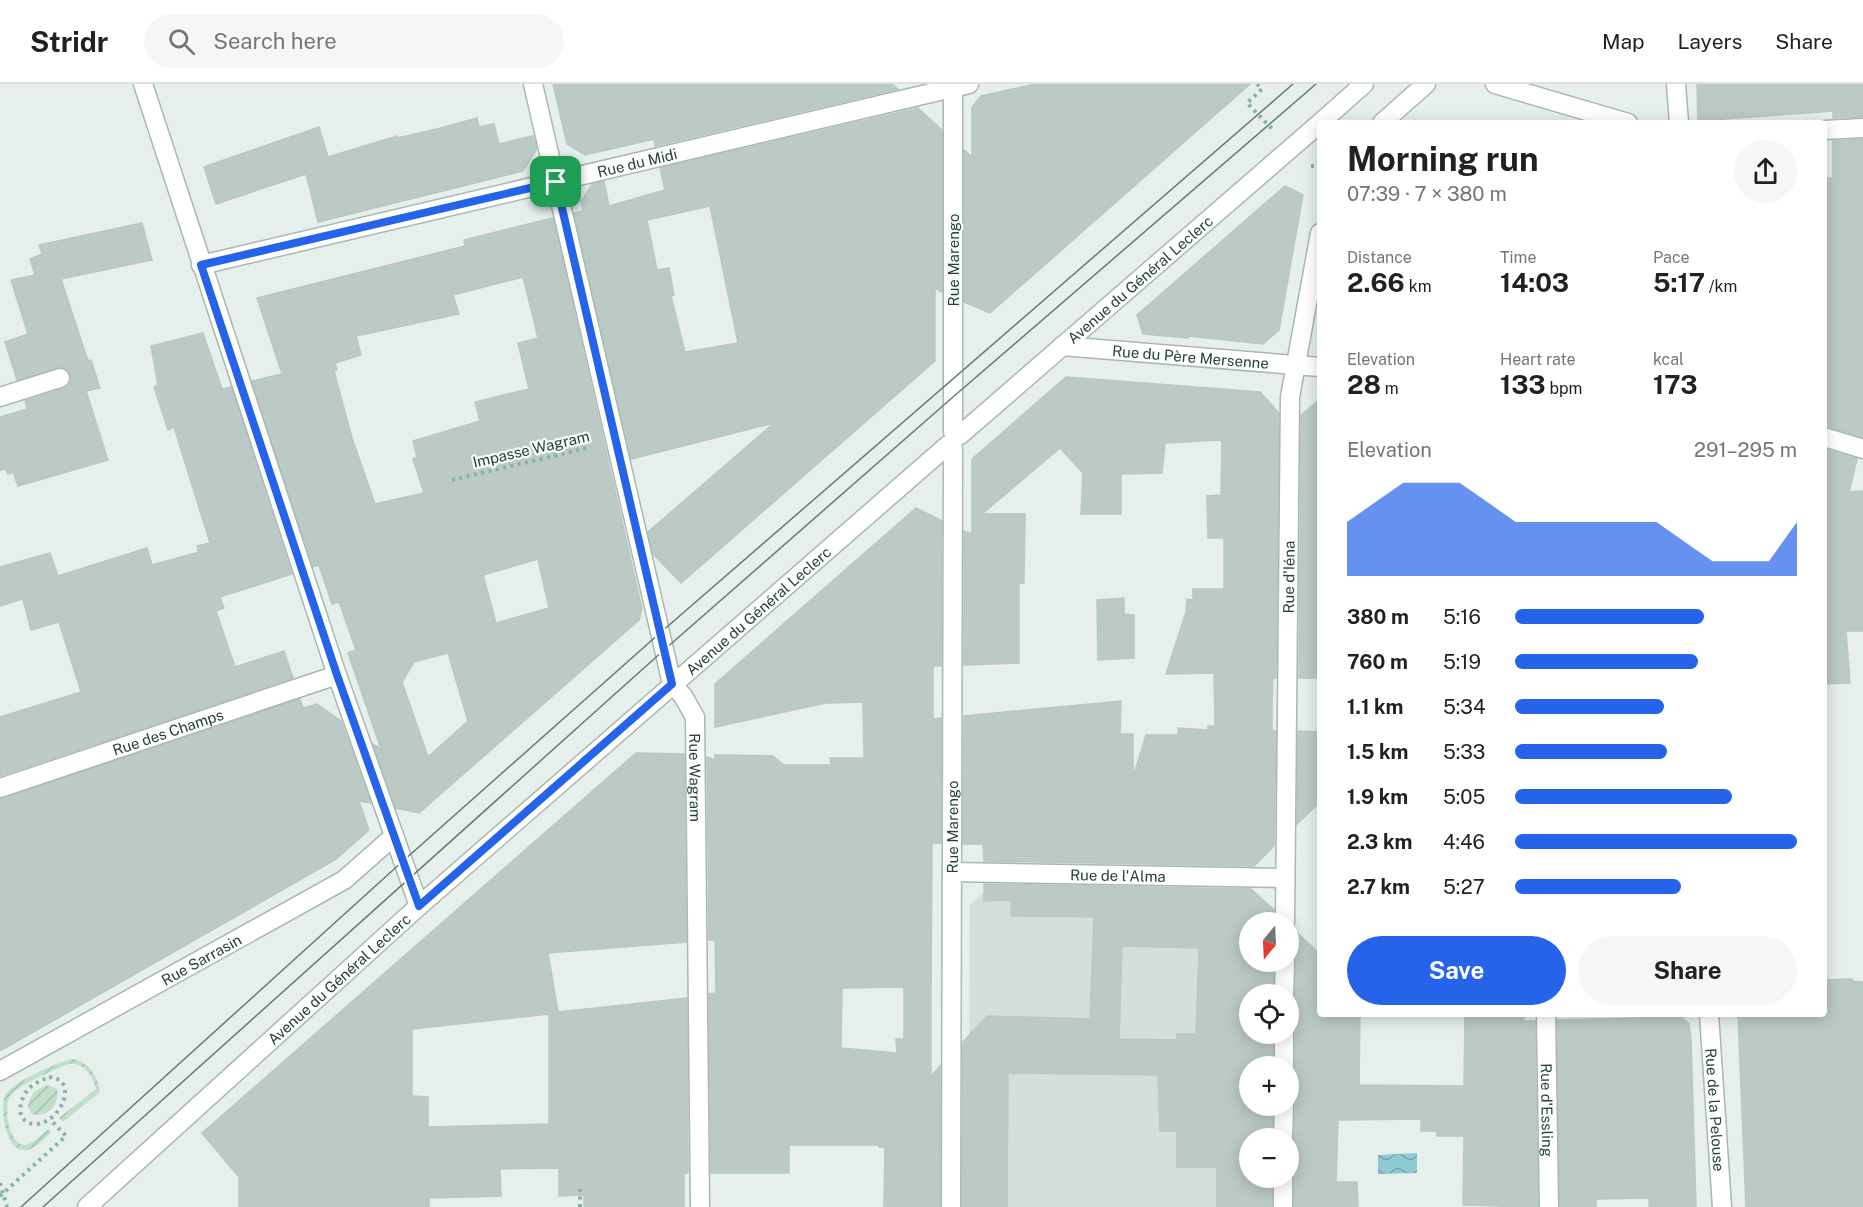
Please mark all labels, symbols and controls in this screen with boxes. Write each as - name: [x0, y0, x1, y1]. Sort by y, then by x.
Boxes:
- search box: [144, 14, 564, 68]
- text: Stridr: [30, 25, 108, 58]
- icon: search: [165, 25, 198, 58]
- text: Search here: [213, 28, 337, 54]
- text: Map: [1602, 29, 1645, 54]
- text: Layers: [1678, 29, 1742, 54]
- text: Share: [1775, 29, 1833, 54]
- text: Morning run: [1347, 140, 1539, 178]
- button: share: [1734, 140, 1797, 203]
- street label: Rue du Midi: [595, 145, 679, 180]
- pin: [530, 156, 581, 207]
- icon: arrive: [539, 165, 572, 198]
- text: 07:39 · 7 × 380 m: [1347, 182, 1507, 206]
- street label: Avenue du Général Leclerc: [1064, 212, 1216, 347]
- street label: Rue Marengo: [945, 214, 962, 306]
- text: Distance: [1347, 248, 1412, 267]
- text: Time: [1500, 248, 1536, 267]
- text: Pace: [1653, 248, 1690, 267]
- text: 2.66: [1347, 267, 1405, 298]
- text: 14:03: [1500, 267, 1569, 298]
- text: 5:17: [1653, 267, 1705, 298]
- text: km: [1405, 277, 1432, 296]
- text: /km: [1705, 277, 1737, 296]
- street label: Rue du Père Mersenne: [1112, 342, 1270, 371]
- text: Elevation: [1347, 350, 1415, 369]
- text: Heart rate: [1500, 350, 1576, 369]
- text: kcal: [1653, 350, 1684, 369]
- text: 28: [1347, 369, 1381, 400]
- text: 133: [1500, 369, 1546, 400]
- text: 173: [1653, 369, 1697, 400]
- text: m: [1381, 379, 1399, 398]
- text: bpm: [1546, 379, 1582, 398]
- street label: Impasse Wagram: [471, 427, 591, 471]
- text: Elevation: [1347, 438, 1432, 462]
- text: 291–295 m: [1694, 438, 1797, 462]
- street label: Rue d'Iéna: [1279, 541, 1297, 613]
- street label: Avenue du Général Leclerc: [682, 543, 834, 678]
- text: 380 m: [1347, 605, 1409, 629]
- text: 5:16: [1443, 605, 1481, 629]
- text: 760 m: [1347, 650, 1408, 674]
- text: 5:19: [1443, 650, 1481, 674]
- text: 1.1 km: [1347, 695, 1404, 719]
- text: 5:34: [1443, 695, 1485, 719]
- street label: Rue des Champs: [110, 705, 225, 758]
- street label: Rue Wagram: [687, 733, 705, 822]
- text: 1.5 km: [1347, 740, 1408, 764]
- text: 5:33: [1443, 740, 1485, 764]
- street label: Rue Marengo: [943, 781, 961, 873]
- text: 1.9 km: [1347, 785, 1408, 809]
- text: 5:05: [1443, 785, 1485, 809]
- text: 2.3 km: [1347, 830, 1412, 854]
- text: 4:46: [1443, 830, 1485, 854]
- street label: Rue de l'Alma: [1070, 866, 1166, 884]
- text: 2.7 km: [1347, 875, 1410, 899]
- text: 5:27: [1443, 875, 1485, 899]
- street label: Avenue du Général Leclerc: [264, 910, 414, 1048]
- north arrow: [1239, 912, 1299, 972]
- map controls: [1239, 912, 1299, 1188]
- street label: Rue Sarrasin: [158, 930, 244, 988]
- button: Save: [1347, 936, 1566, 1005]
- button: Share: [1578, 936, 1797, 1005]
- button: locate: [1239, 984, 1299, 1044]
- street label: Rue de la Pelouse: [1703, 1048, 1728, 1172]
- button: +: [1239, 1056, 1299, 1116]
- street label: Rue d'Essling: [1538, 1063, 1557, 1157]
- button: −: [1239, 1128, 1299, 1188]

